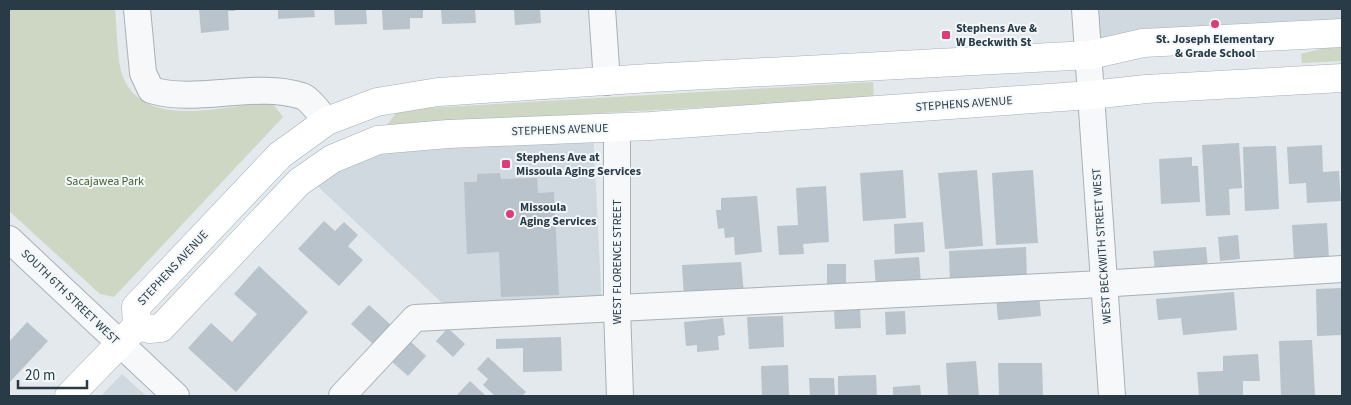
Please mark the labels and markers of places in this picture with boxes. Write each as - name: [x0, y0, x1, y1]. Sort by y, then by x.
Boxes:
- marker: St. Joseph Elementary & Grade School: [1209, 18, 1221, 30]
- place label: Stephens Ave & W Beckwith St: [956, 20, 1037, 51]
- marker: Stephens Ave & W Beckwith St: [940, 29, 952, 41]
- place label: St. Joseph Elementary & Grade School: [1156, 31, 1275, 62]
- place label: Stephens Ave at Missoula Aging Services: [516, 149, 641, 180]
- marker: Stephens Ave at Missoula Aging Services: [500, 158, 512, 170]
- place label: Missoula Aging Services: [519, 199, 596, 230]
- marker: Missoula Aging Services: [504, 208, 516, 220]

